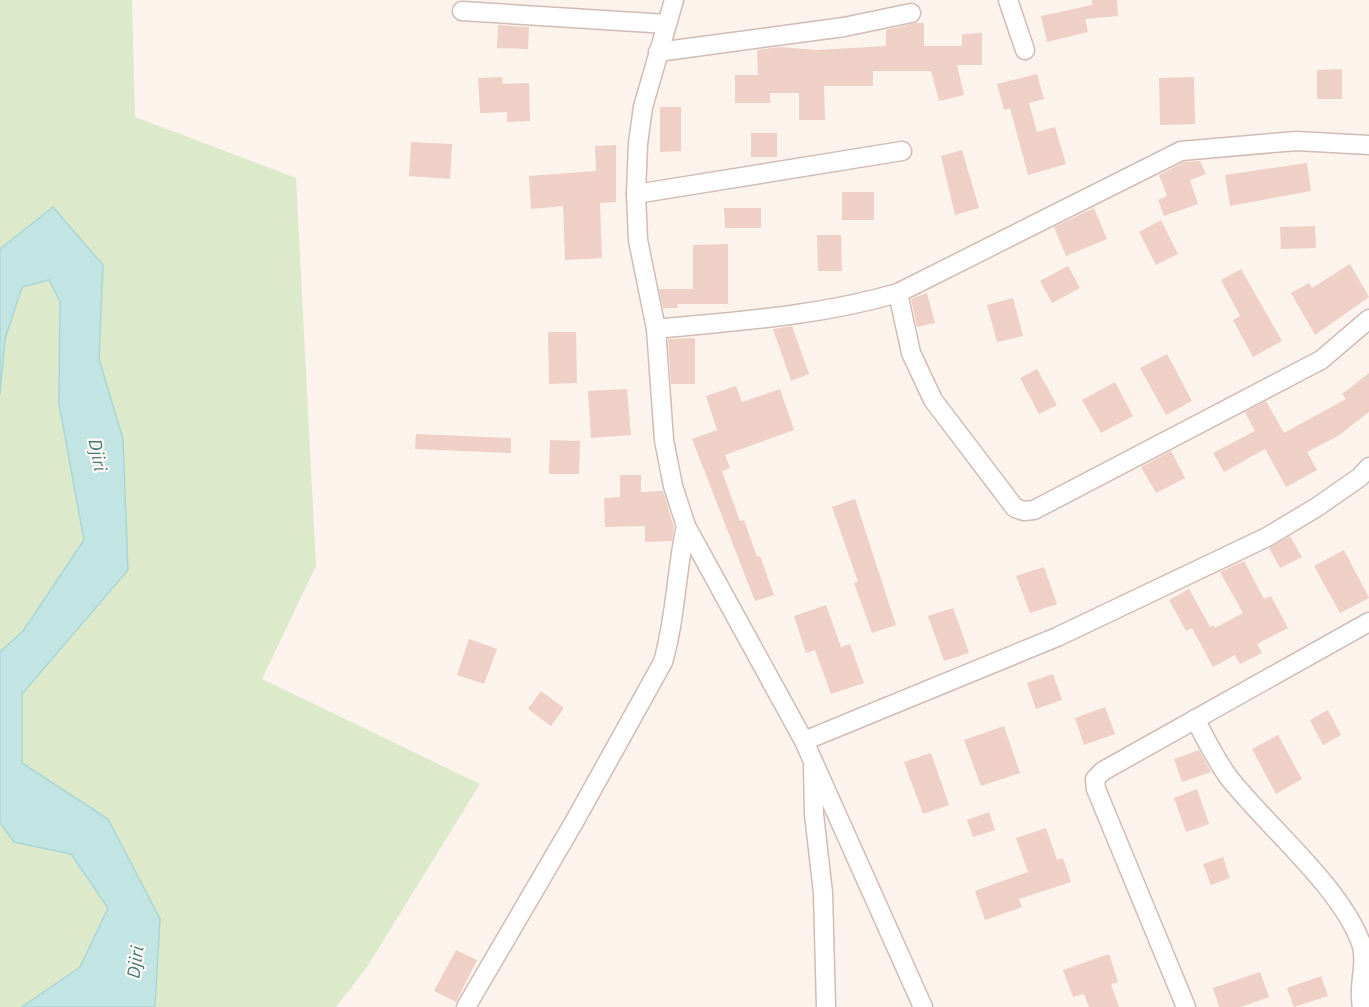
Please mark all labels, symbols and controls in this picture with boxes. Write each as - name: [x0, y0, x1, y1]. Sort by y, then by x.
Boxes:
- water label: Djiri: [84, 437, 112, 473]
- water label: Djiri: [121, 944, 149, 980]

